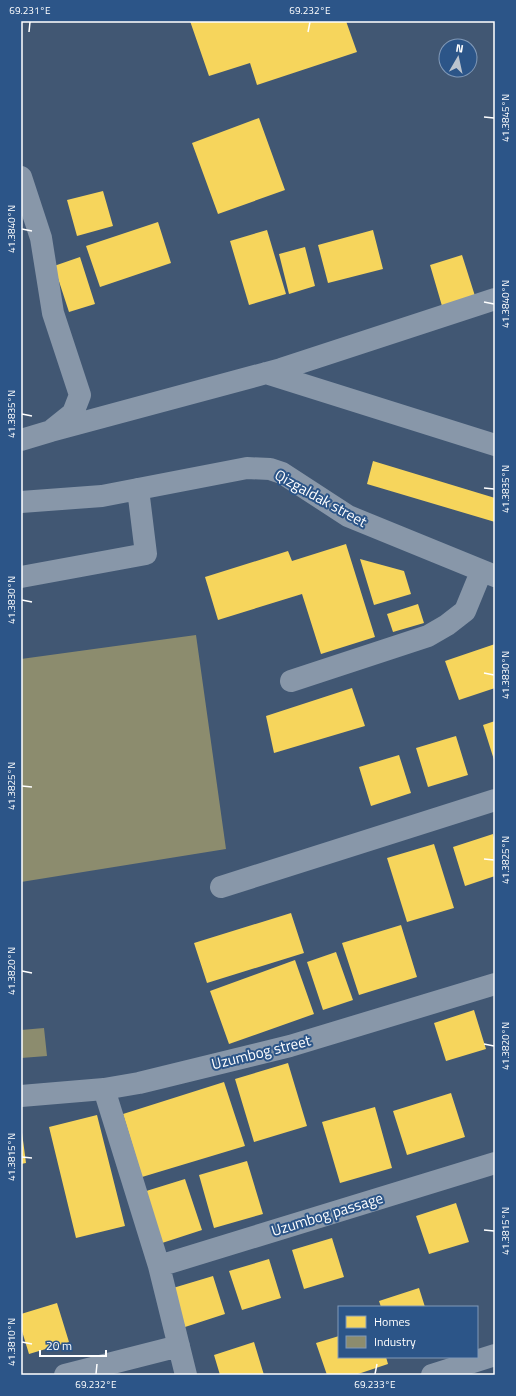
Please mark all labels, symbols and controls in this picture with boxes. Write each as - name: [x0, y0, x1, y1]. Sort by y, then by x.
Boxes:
- text: 69.231°E: [9, 3, 51, 18]
- text: 69.232°E: [289, 3, 331, 18]
- north arrow: [438, 38, 478, 78]
- text: N: [455, 40, 465, 57]
- text: 41.3845°N: [498, 94, 513, 142]
- text: 41.3840°N: [4, 205, 19, 253]
- text: 41.3840°N: [498, 280, 513, 328]
- text: 41.3835°N: [4, 390, 19, 438]
- street label: Qizgaldak street: [271, 463, 372, 533]
- text: 41.3835°N: [498, 465, 513, 513]
- text: 41.3830°N: [4, 576, 19, 624]
- text: 41.3830°N: [498, 651, 513, 699]
- text: 41.3825°N: [4, 762, 19, 810]
- text: 41.3825°N: [498, 836, 513, 884]
- text: 41.3820°N: [4, 947, 19, 995]
- text: 41.3820°N: [498, 1022, 513, 1070]
- street label: Uzumbog street: [209, 1028, 314, 1075]
- text: 41.3815°N: [4, 1133, 19, 1181]
- street label: Uzumbog passage: [268, 1186, 386, 1242]
- text: 41.3815°N: [498, 1207, 513, 1255]
- legend: [338, 1306, 478, 1358]
- text: Homes: [374, 1312, 410, 1331]
- text: 41.3810°N: [4, 1318, 19, 1366]
- scale bar: [40, 1332, 106, 1358]
- text: Industry: [374, 1332, 416, 1351]
- text: 20 m: [46, 1336, 72, 1355]
- text: 69.232°E: [75, 1377, 117, 1392]
- text: 69.233°E: [354, 1377, 396, 1392]

